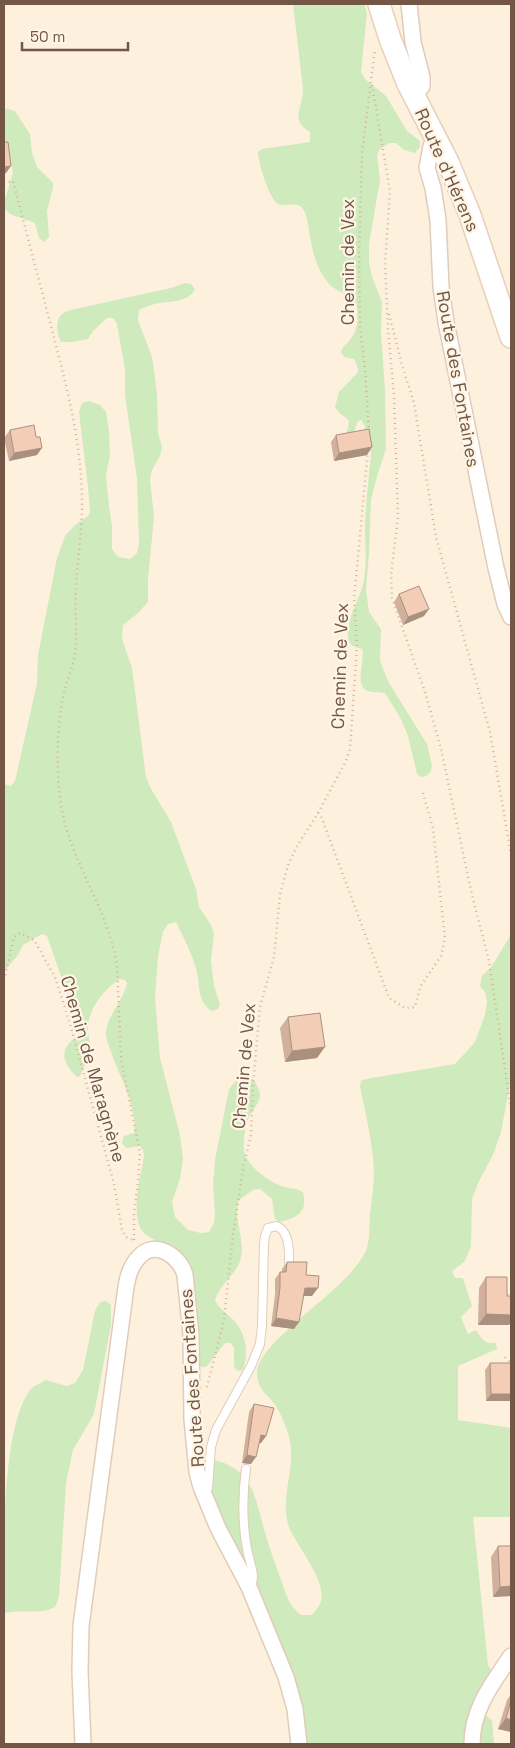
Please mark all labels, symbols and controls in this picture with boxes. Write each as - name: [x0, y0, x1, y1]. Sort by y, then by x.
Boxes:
- scale bar: [22, 20, 129, 52]
- text: 50 m: [30, 27, 65, 46]
- street label: Route d'Hérens: [410, 104, 485, 235]
- street label: Chemin de Vex: [336, 199, 359, 325]
- street label: Route des Fontaines: [432, 289, 485, 469]
- street label: Chemin de Vex: [326, 602, 353, 730]
- street label: Chemin de Maragnène: [56, 973, 131, 1165]
- street label: Chemin de Vex: [227, 1002, 260, 1130]
- street label: Route des Fontaines: [174, 1288, 209, 1468]

